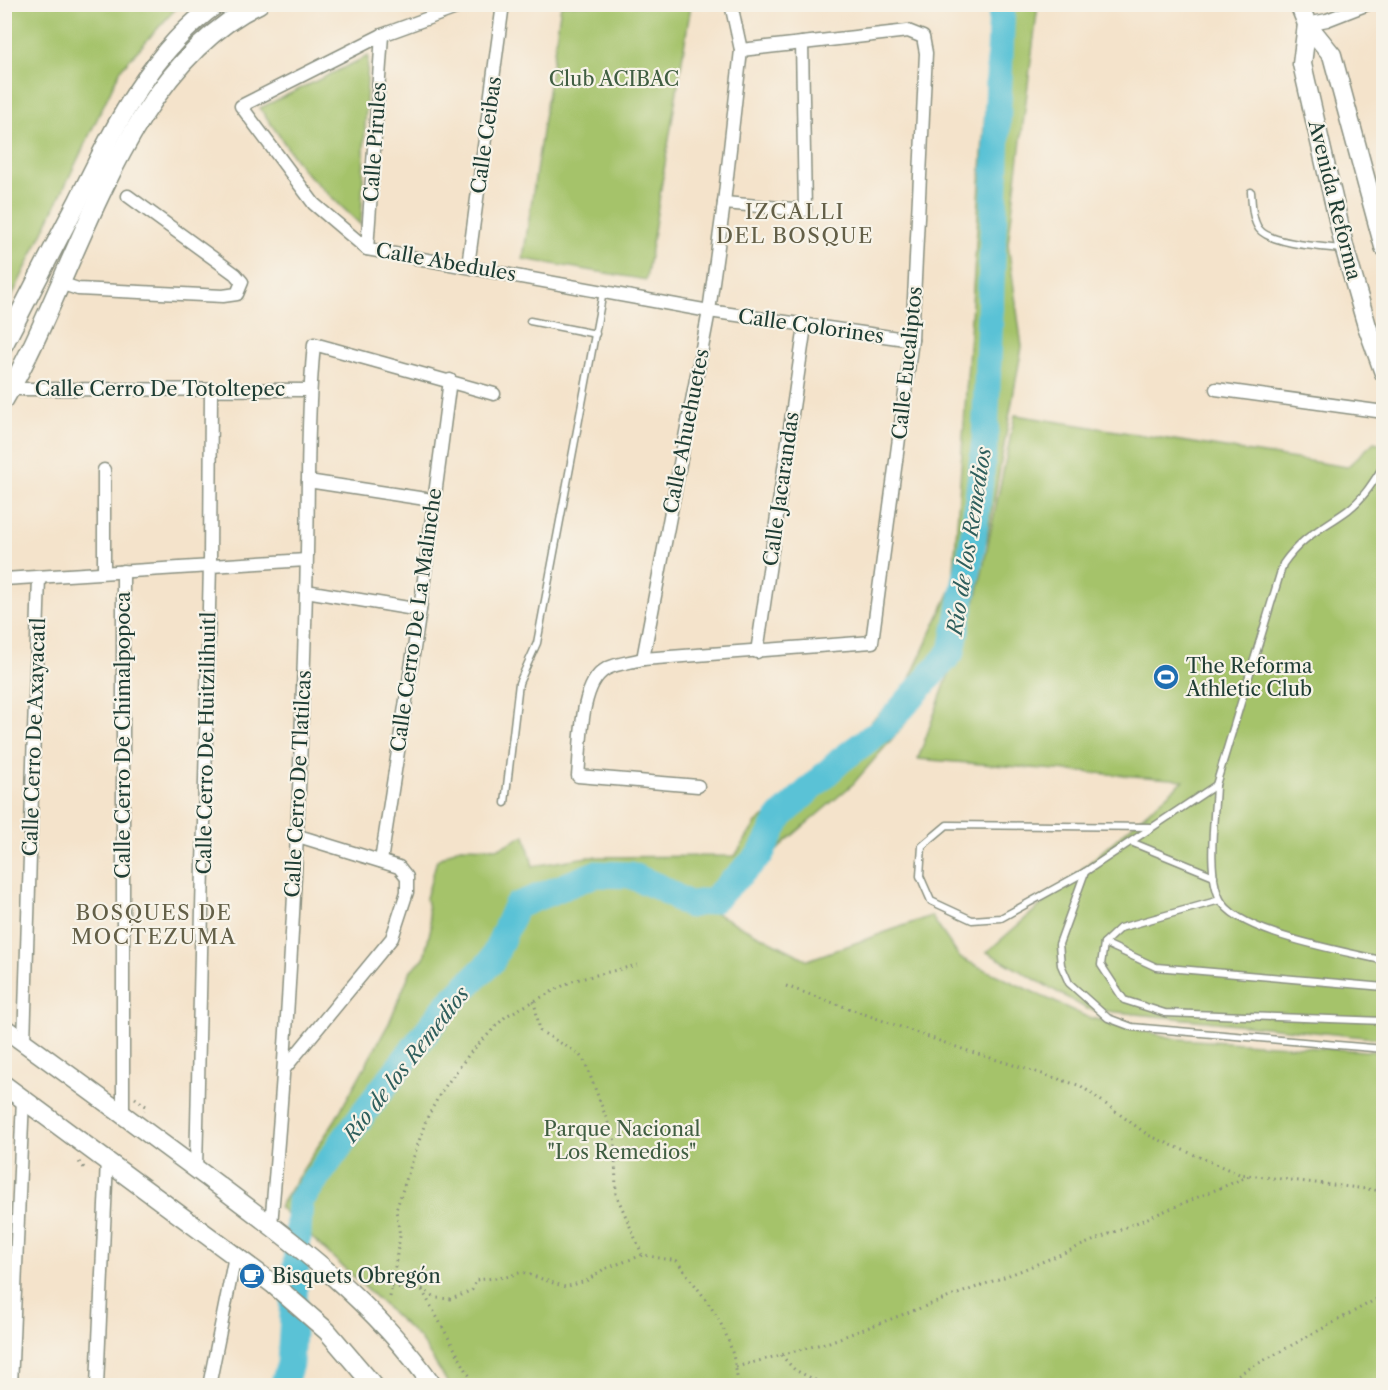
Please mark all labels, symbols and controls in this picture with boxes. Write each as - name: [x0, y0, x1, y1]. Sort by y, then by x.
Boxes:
- park label: Club ACIBAC: [549, 67, 679, 91]
- street label: Calle Ceibas: [466, 75, 506, 195]
- street label: Calle Pirules: [359, 81, 391, 203]
- street label: Avenida Reforma: [1303, 117, 1367, 283]
- district label: IZCALLI DEL BOSQUE: [716, 199, 874, 248]
- street label: Calle Abedules: [374, 238, 518, 286]
- street label: Calle Eucaliptos: [887, 285, 927, 441]
- street label: Calle Colorines: [736, 304, 886, 348]
- street label: Calle Ahuehuetes: [658, 347, 714, 515]
- street label: Calle Cerro De Totoltepec: [35, 377, 285, 401]
- street label: Calle Jacarandas: [758, 410, 804, 568]
- water label: Río de los Remedios: [941, 445, 996, 639]
- street label: Calle Cerro De La Malinche: [386, 487, 446, 753]
- street label: Calle Cerro De Chimalpopoca: [111, 591, 135, 879]
- street label: Calle Cerro De Huitzilihuitl: [192, 611, 220, 874]
- street label: Calle Cerro De Axayacatl: [18, 617, 50, 857]
- place label: The Reforma Athletic Club: [1185, 654, 1313, 701]
- sports icon: The Reforma Athletic Club: [1151, 662, 1181, 692]
- street label: Calle Cerro De Tlatilcas: [280, 670, 316, 898]
- district label: BOSQUES DE MOCTEZUMA: [71, 900, 237, 949]
- water label: Río de los Remedios: [336, 981, 475, 1148]
- park label: Parque Nacional "Los Remedios": [544, 1117, 701, 1164]
- cafe icon: Bisquets Obregón: [237, 1261, 267, 1291]
- place label: Bisquets Obregón: [272, 1264, 441, 1288]

